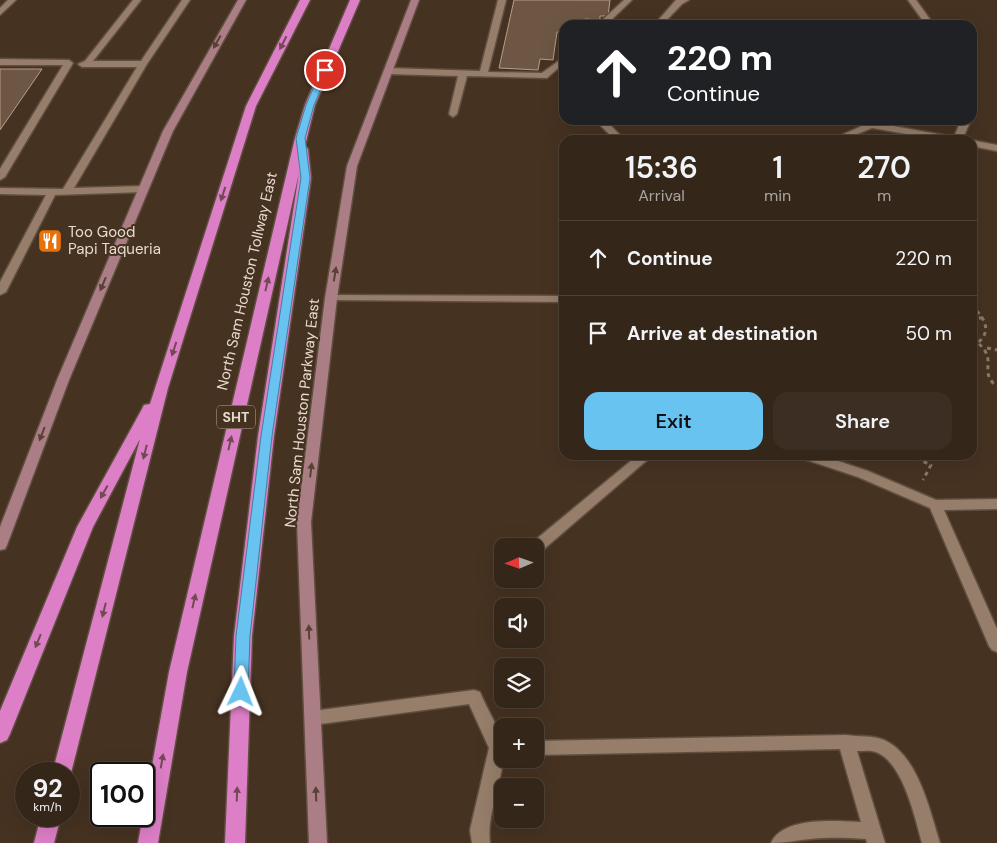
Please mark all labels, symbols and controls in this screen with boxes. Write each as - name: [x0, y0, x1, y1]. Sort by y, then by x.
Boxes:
- one-way arrow: [213, 35, 221, 49]
- text: 220 m: [667, 35, 773, 81]
- one-way arrow: [279, 36, 287, 51]
- icon: ahead: [584, 40, 649, 105]
- pin: [304, 49, 346, 91]
- icon: arrive: [311, 56, 339, 84]
- text: Continue: [667, 79, 760, 108]
- text: 15:36: [625, 148, 698, 187]
- text: 1: [772, 148, 783, 187]
- text: 270: [857, 148, 911, 187]
- street label: North Sam Houston Tollway East: [212, 170, 282, 392]
- text: Arrival: [638, 185, 685, 206]
- text: min: [764, 185, 791, 206]
- text: m: [877, 185, 891, 206]
- one-way arrow: [218, 186, 226, 201]
- place label: Too Good Papi Taqueria: [68, 222, 161, 259]
- restaurant icon: Too Good Papi Taqueria: [37, 228, 63, 254]
- icon: ahead: [584, 244, 612, 272]
- text: Continue: [627, 246, 713, 271]
- text: 220 m: [895, 246, 952, 271]
- one-way arrow: [331, 266, 339, 282]
- one-way arrow: [99, 277, 107, 291]
- one-way arrow: [263, 277, 271, 292]
- street label: North Sam Houston Parkway East: [280, 297, 324, 529]
- icon: arrive: [584, 319, 612, 347]
- text: Arrive at destination: [627, 321, 818, 346]
- text: 50 m: [905, 321, 952, 346]
- one-way arrow: [169, 341, 177, 356]
- button: Exit: [584, 392, 763, 450]
- button: Share: [773, 392, 952, 450]
- road number: SHT: [217, 406, 255, 428]
- one-way arrow: [38, 427, 46, 442]
- one-way arrow: [226, 435, 234, 450]
- one-way arrow: [140, 445, 148, 460]
- one-way arrow: [307, 462, 315, 478]
- one-way arrow: [100, 485, 108, 500]
- north arrow: [494, 538, 544, 588]
- map controls: [494, 538, 544, 828]
- one-way arrow: [190, 594, 198, 609]
- button: sound: [494, 598, 544, 648]
- one-way arrow: [100, 602, 108, 617]
- one-way arrow: [305, 624, 313, 640]
- one-way arrow: [34, 634, 42, 648]
- button: layers: [494, 658, 544, 708]
- position arrow: [214, 665, 266, 717]
- button: +: [494, 718, 544, 768]
- one-way arrow: [159, 752, 167, 768]
- speed limit sign: 100: [90, 762, 155, 827]
- text: 92: [32, 772, 63, 805]
- button: −: [494, 778, 544, 828]
- one-way arrow: [233, 786, 241, 802]
- one-way arrow: [312, 786, 320, 802]
- text: km/h: [33, 799, 62, 815]

